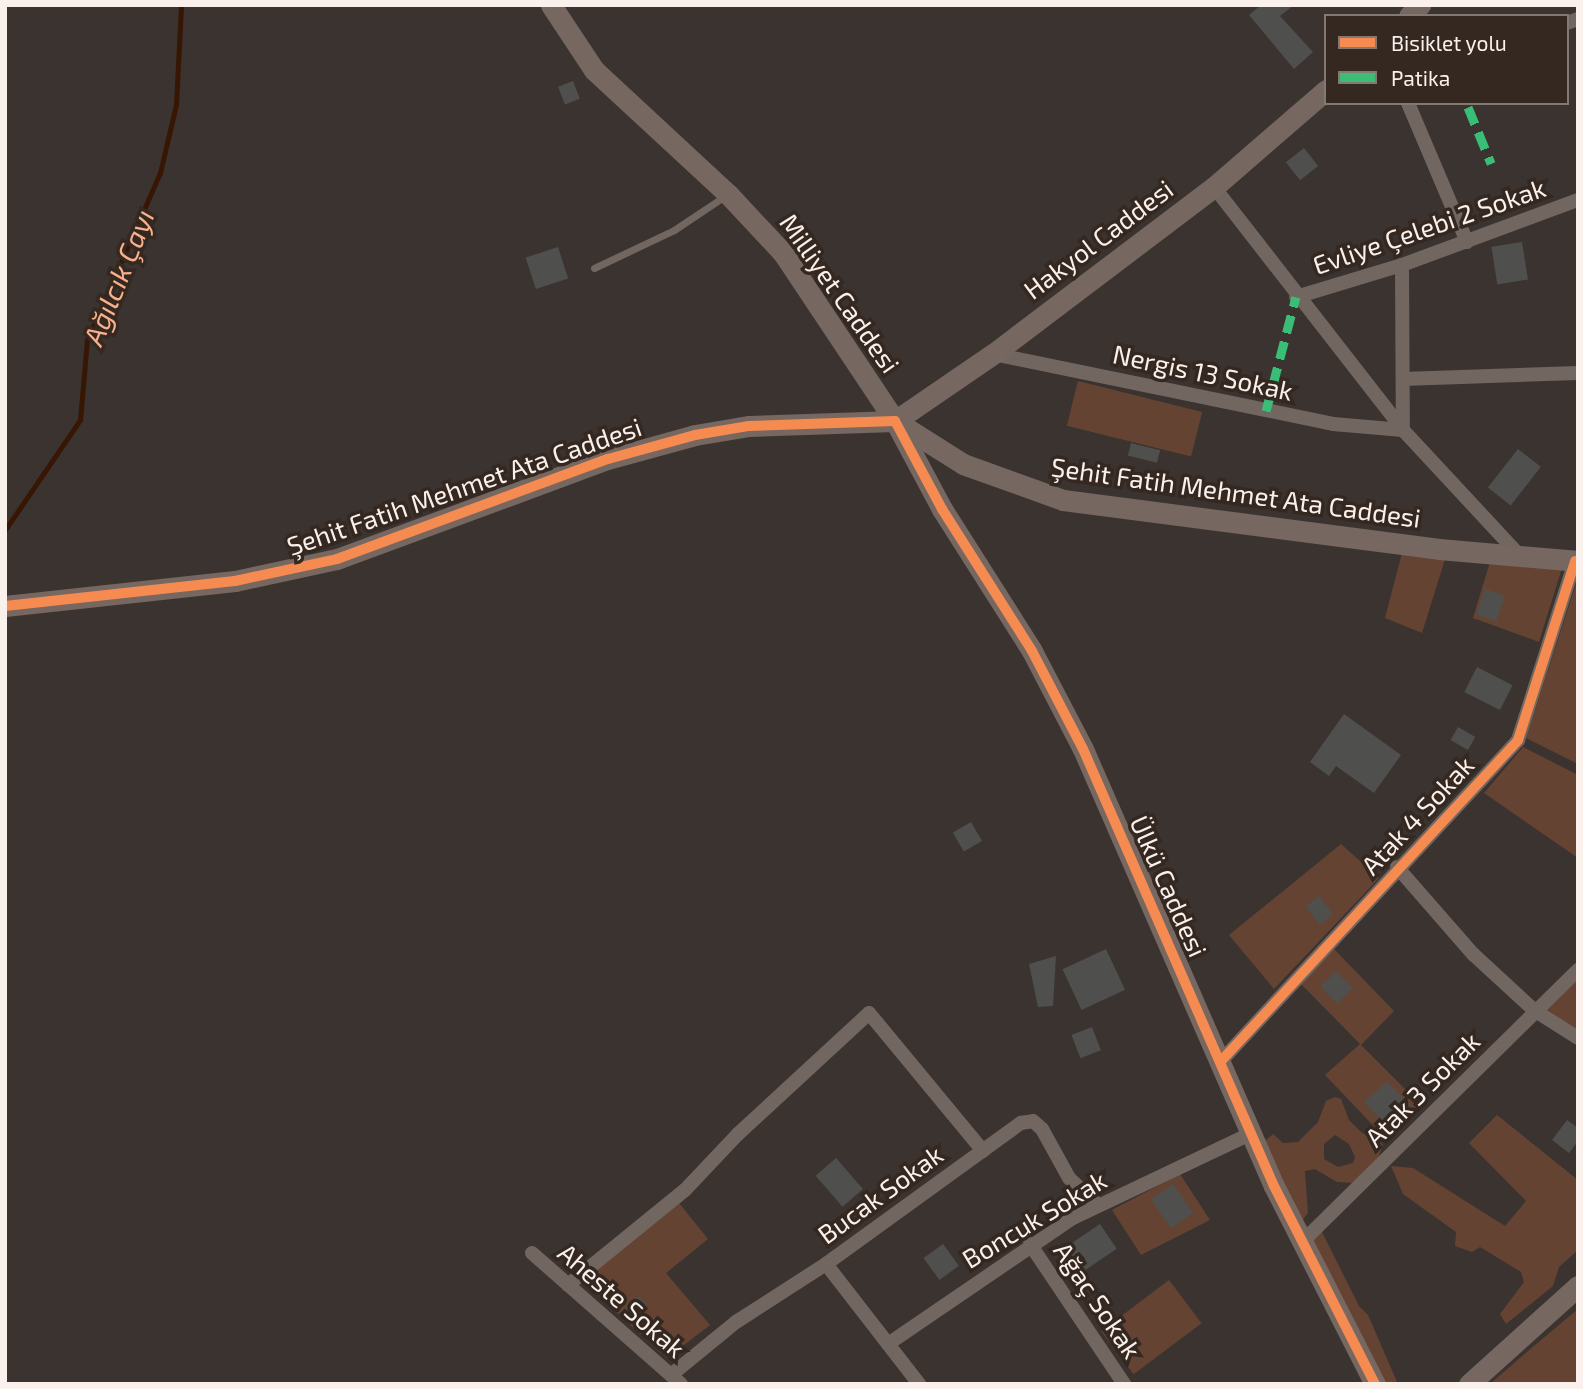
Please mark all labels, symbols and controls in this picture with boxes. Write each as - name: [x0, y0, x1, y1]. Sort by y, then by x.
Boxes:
- legend: [1324, 14, 1569, 105]
- text: Bisiklet yolu: [1391, 30, 1507, 55]
- text: Patika: [1391, 65, 1450, 90]
- street label: Evliye Çelebi 2 Sokak: [1309, 172, 1549, 280]
- street label: Hakyol Caddesi: [1017, 173, 1179, 305]
- water label: Ağılcık Çayı: [76, 204, 160, 350]
- street label: Milliyet Caddesi: [774, 207, 906, 379]
- street label: Nergis 13 Sokak: [1110, 338, 1296, 406]
- street label: Şehit Fatih Mehmet Ata Caddesi: [282, 410, 646, 562]
- street label: Şehit Fatih Mehmet Ata Caddesi: [1049, 451, 1423, 533]
- street label: Atak 4 Sokak: [1354, 749, 1480, 881]
- street label: Ülkü Caddesi: [1124, 811, 1214, 961]
- street label: Atak 3 Sokak: [1358, 1025, 1486, 1153]
- street label: Bucak Sokak: [811, 1138, 949, 1250]
- street label: Boncuk Sokak: [956, 1164, 1112, 1274]
- street label: Aheste Sokak: [552, 1236, 692, 1364]
- street label: Ağaç Sokak: [1048, 1236, 1148, 1364]

